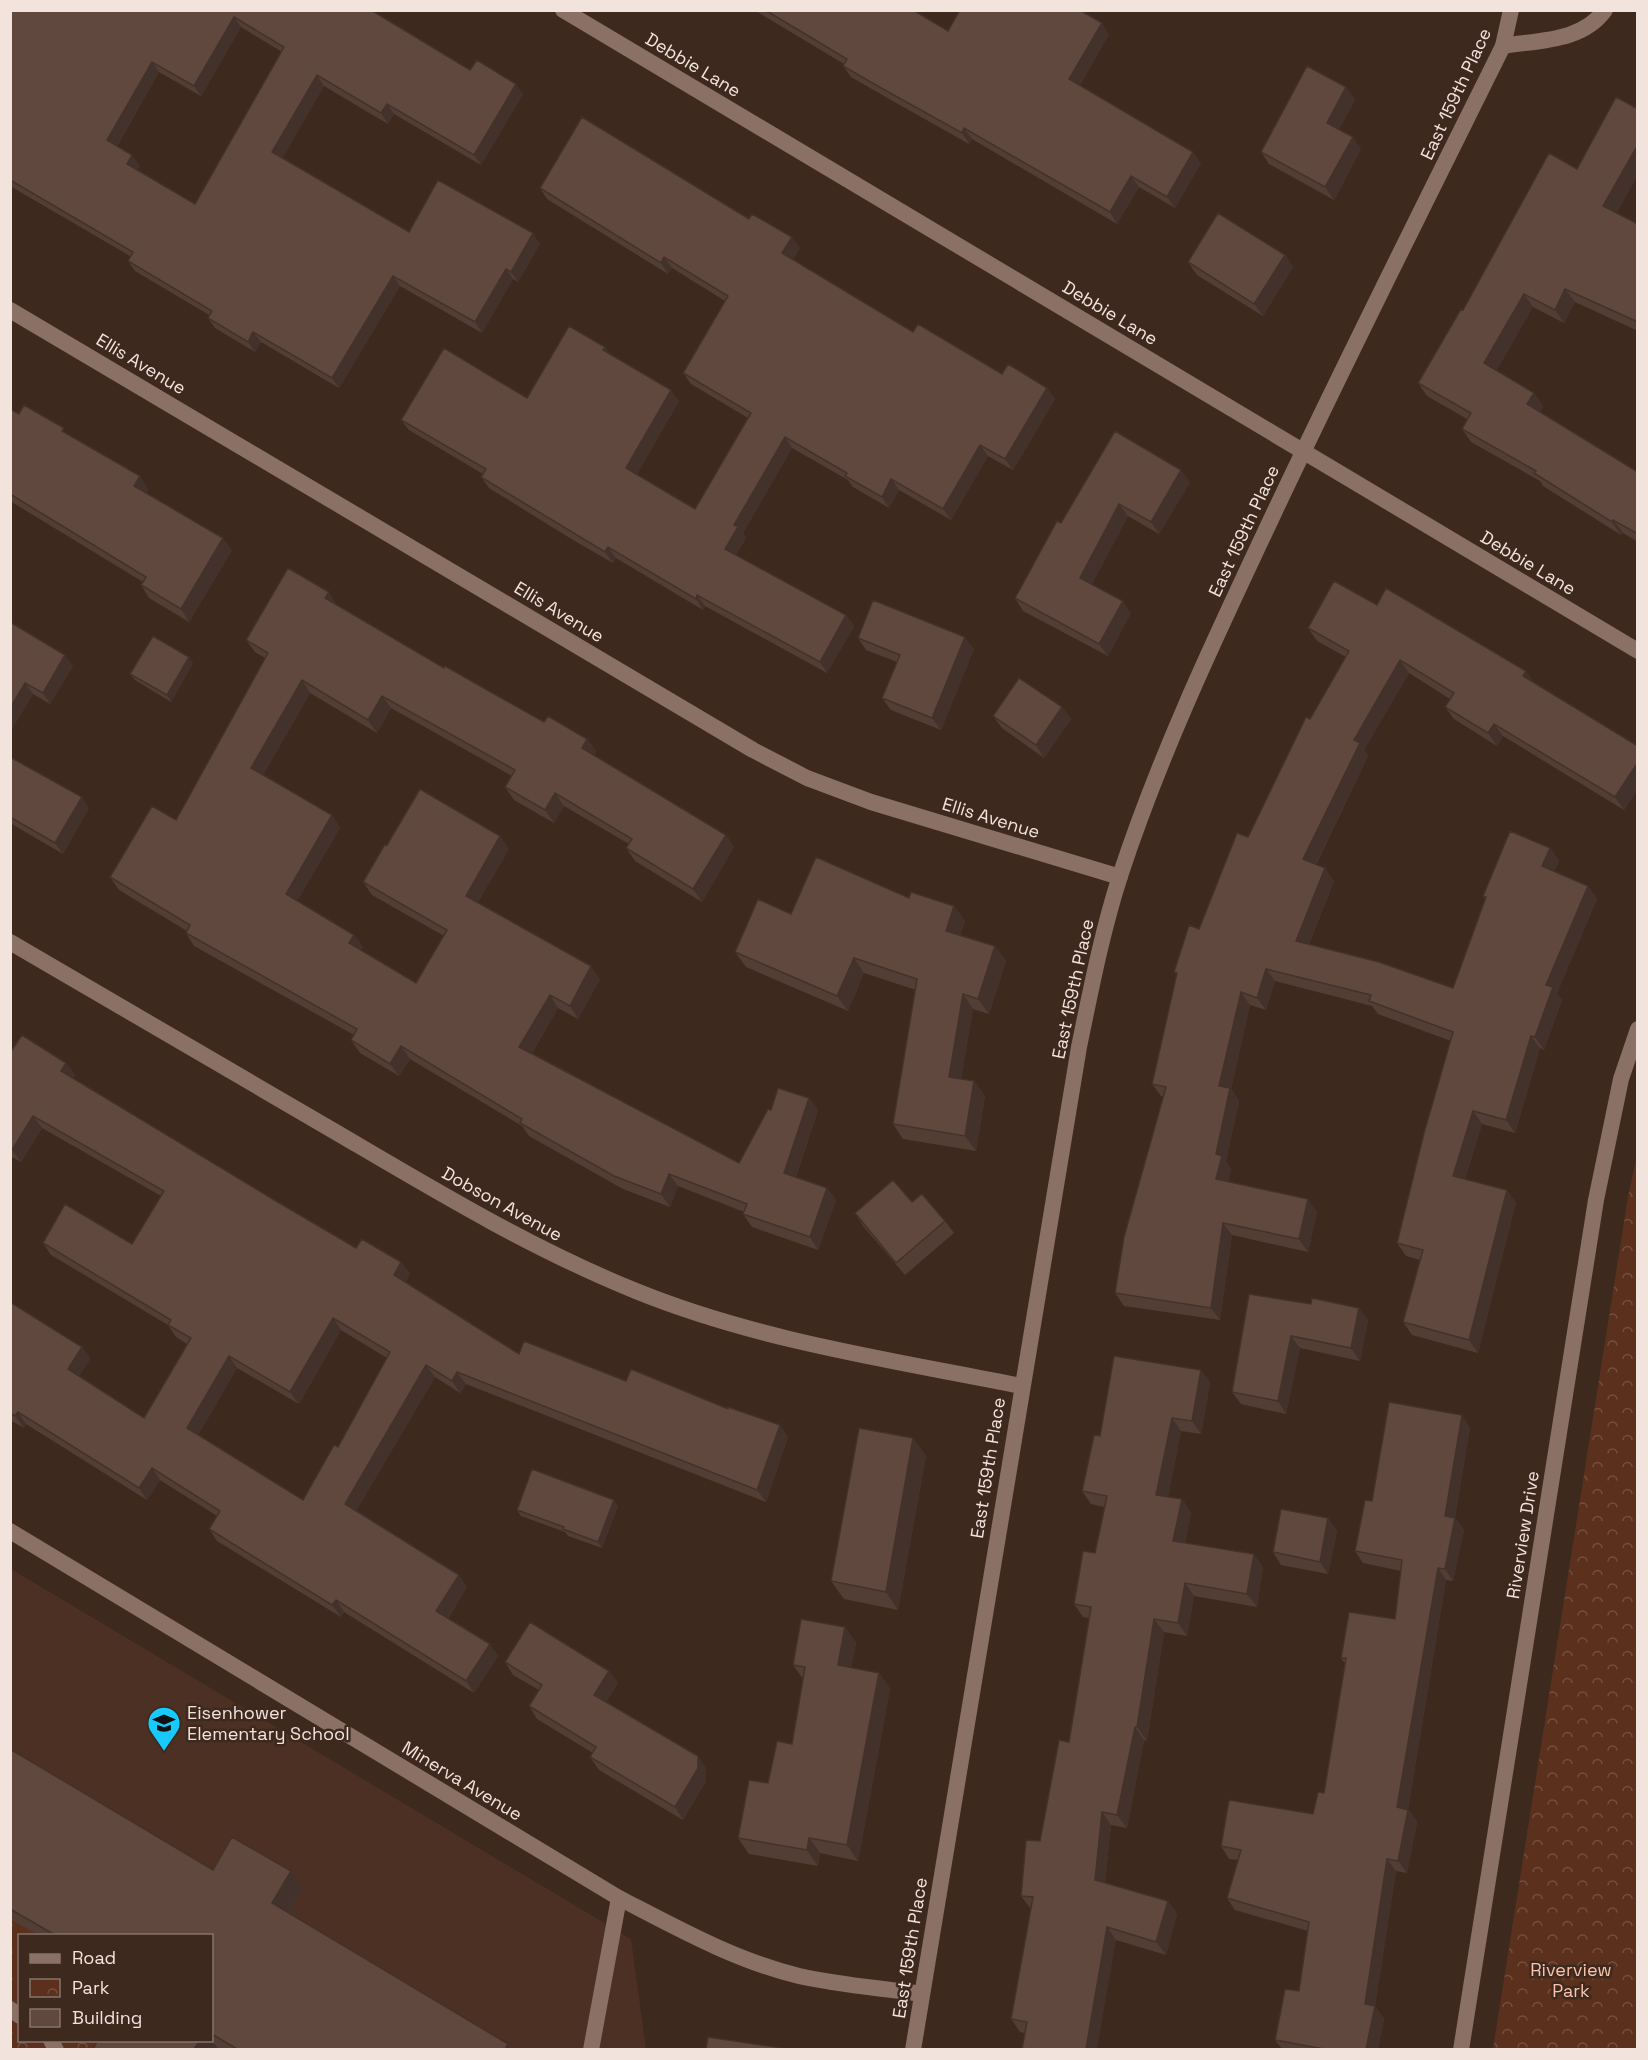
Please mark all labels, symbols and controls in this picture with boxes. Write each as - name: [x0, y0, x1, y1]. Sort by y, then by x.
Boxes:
- street label: East 159th Place: [1415, 24, 1496, 163]
- street label: Debbie Lane: [641, 27, 745, 102]
- street label: Debbie Lane: [1058, 275, 1162, 350]
- street label: Ellis Avenue: [92, 328, 190, 399]
- street label: East 159th Place: [1203, 461, 1284, 600]
- street label: Debbie Lane: [1476, 525, 1580, 600]
- street label: Ellis Avenue: [510, 576, 608, 647]
- street label: Ellis Avenue: [940, 792, 1043, 843]
- street label: East 159th Place: [1046, 917, 1099, 1061]
- street label: Dobson Avenue: [438, 1161, 567, 1246]
- street label: East 159th Place: [965, 1396, 1010, 1540]
- street label: Riverview Drive: [1501, 1469, 1544, 1601]
- place label: Eisenhower Elementary School: [187, 1701, 350, 1745]
- school or university icon: Eisenhower Elementary School: [146, 1705, 182, 1752]
- street label: Minerva Avenue: [398, 1736, 527, 1825]
- street label: East 159th Place: [887, 1876, 932, 2020]
- legend: [18, 1934, 213, 2042]
- text: Road: [72, 1946, 116, 1969]
- park label: Riverview Park: [1530, 1958, 1612, 2002]
- text: Park: [72, 1976, 110, 1999]
- text: Building: [72, 2006, 142, 2029]

